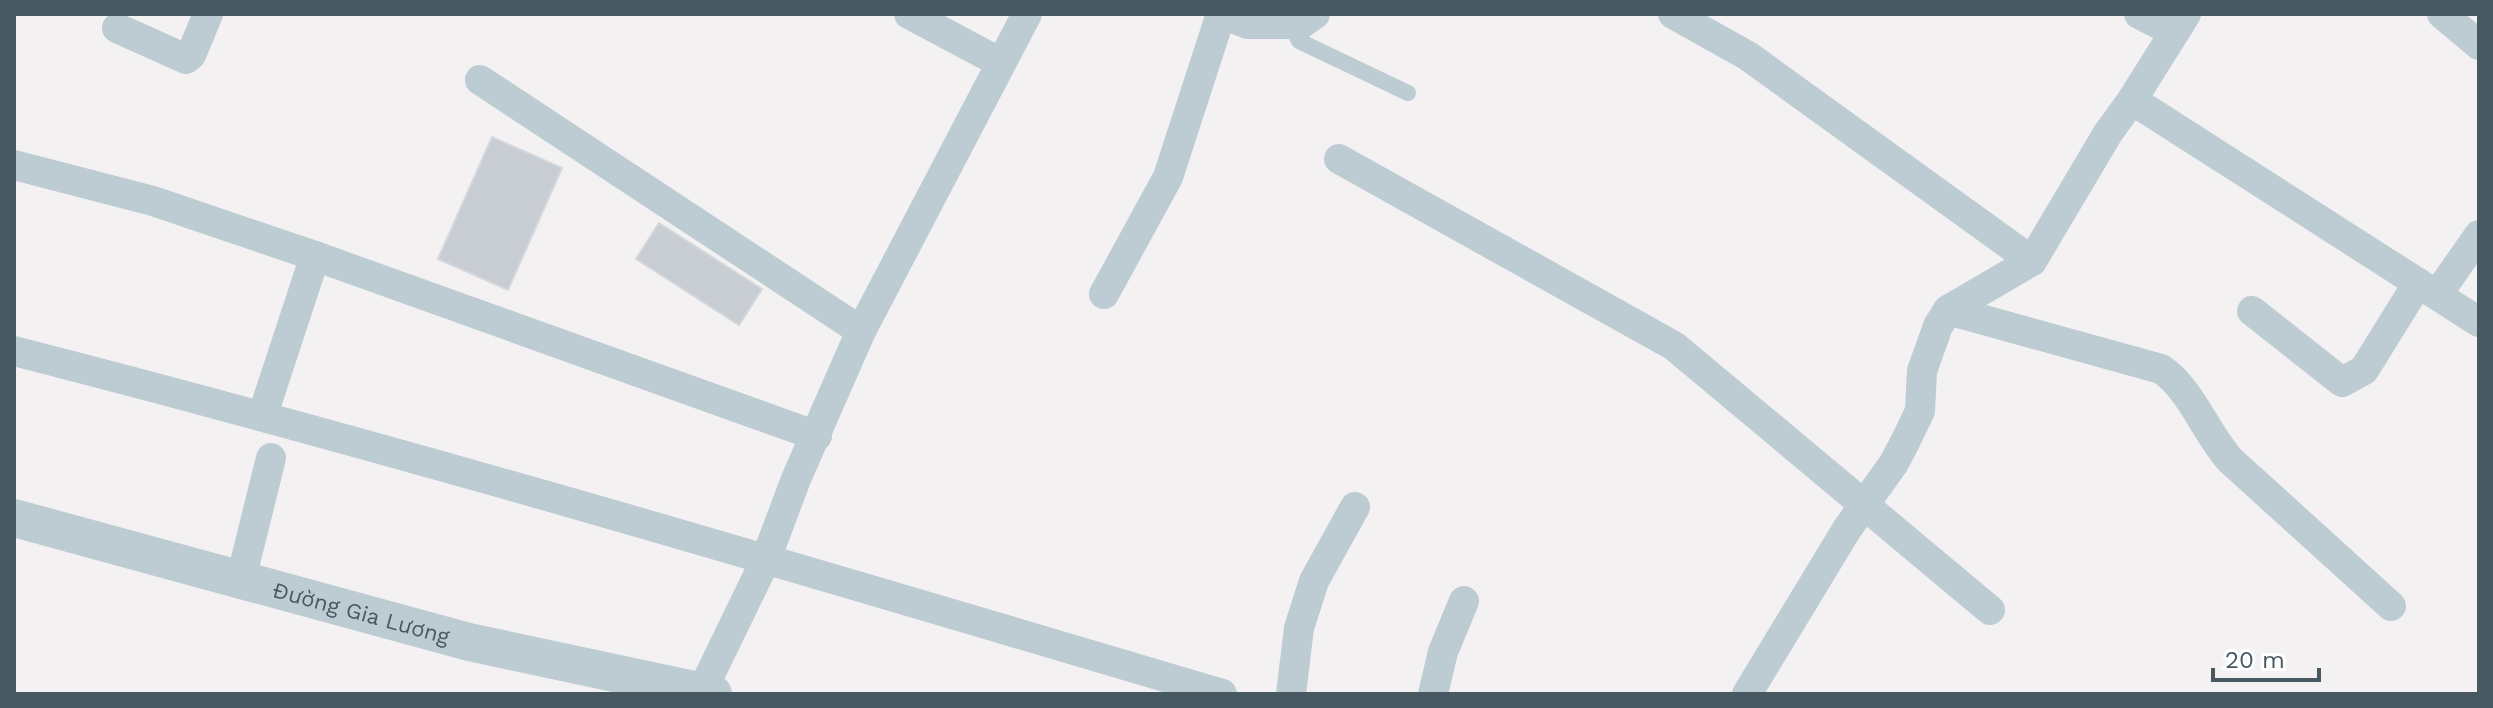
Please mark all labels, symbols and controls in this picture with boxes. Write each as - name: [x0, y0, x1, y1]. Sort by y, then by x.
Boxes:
- street label: Đường Gia Lương: [270, 577, 453, 649]
- scale bar: [2213, 632, 2319, 682]
- text: 20 m: [2225, 646, 2285, 674]

